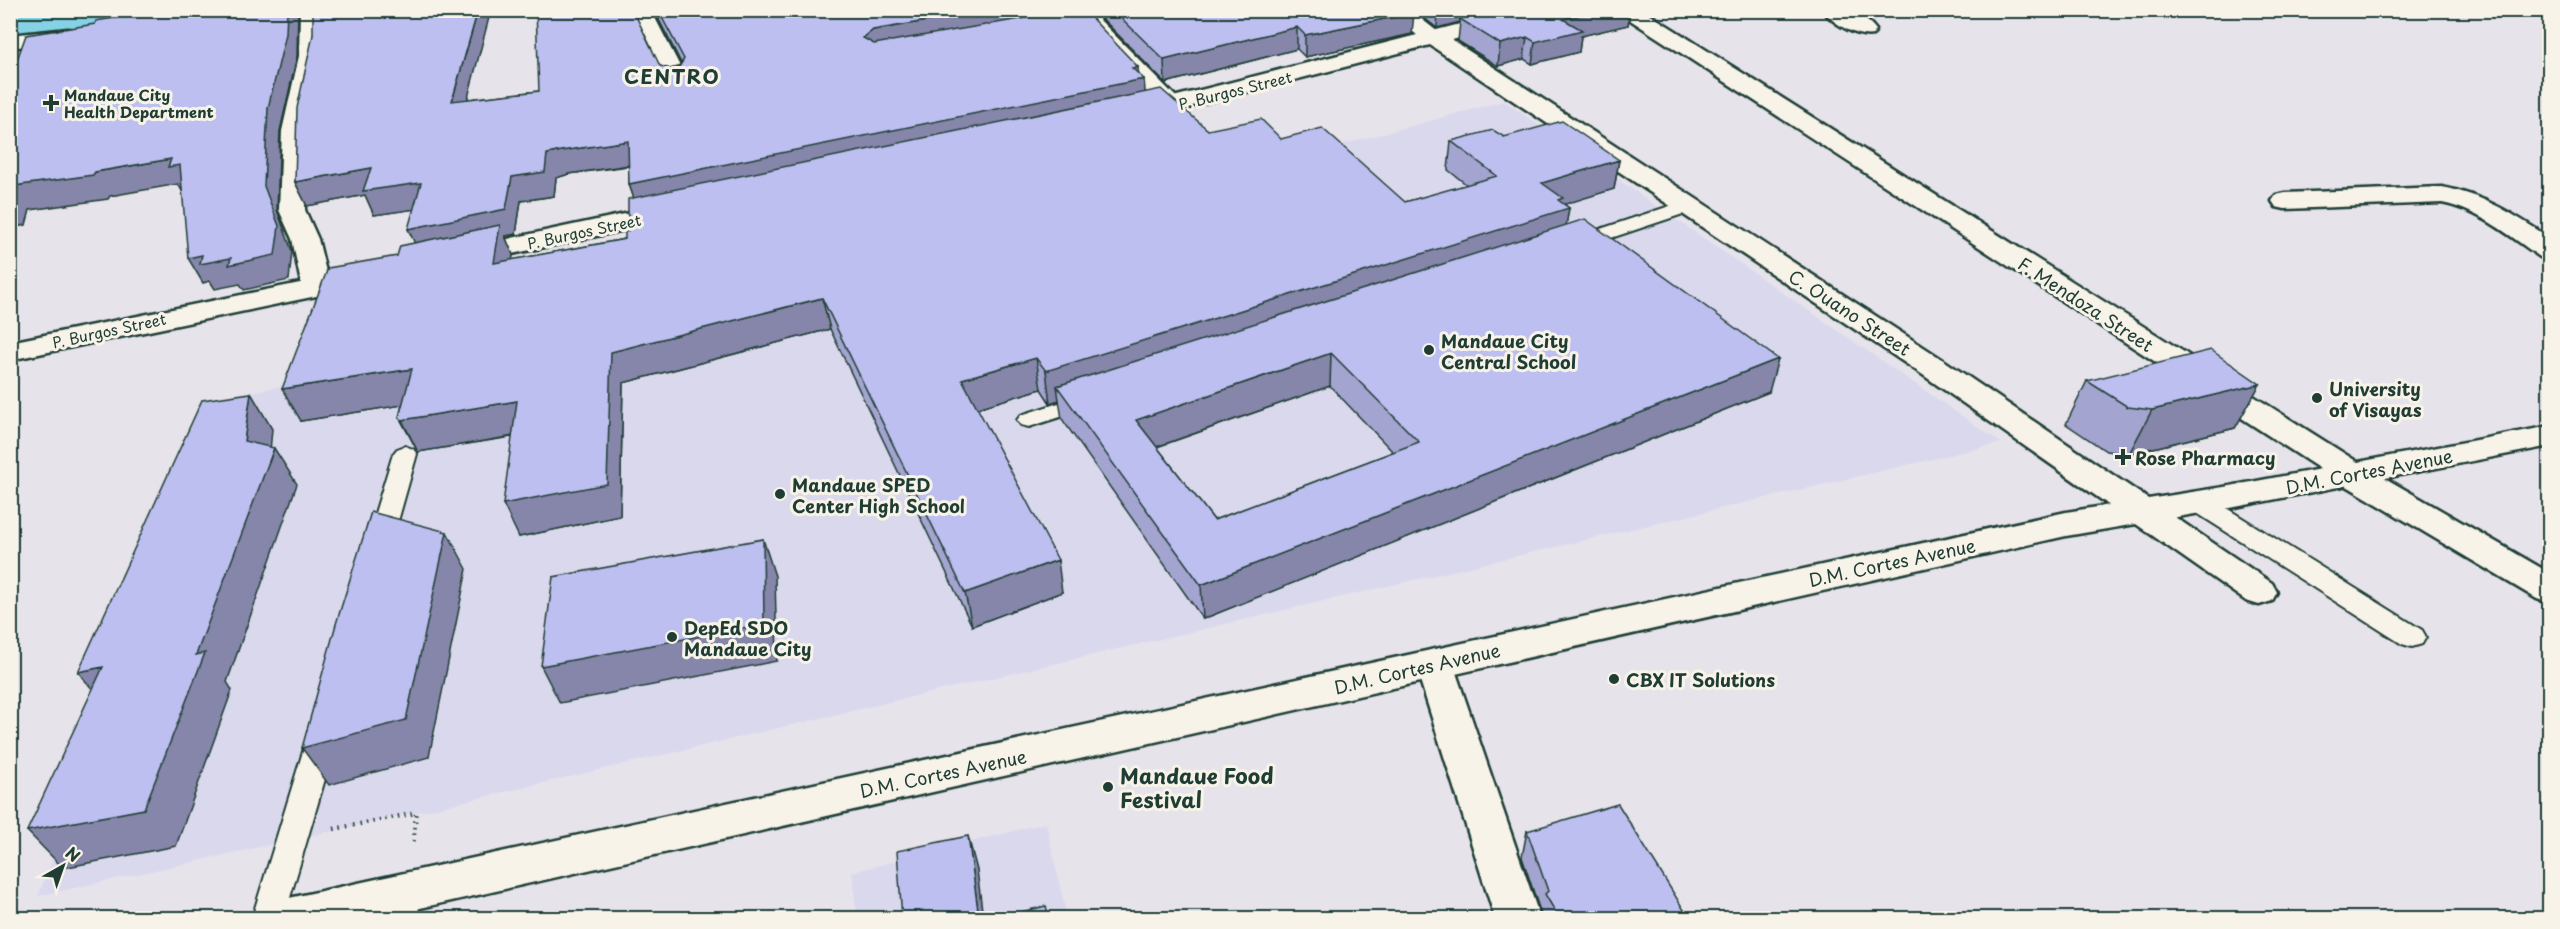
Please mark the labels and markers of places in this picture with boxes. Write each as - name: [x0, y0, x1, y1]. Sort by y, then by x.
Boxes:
- place label: Mandaue City Health Department: [64, 83, 214, 123]
- marker: Mandaue City Health Department: [42, 94, 60, 112]
- place label: Mandaue City Central School: [1441, 327, 1576, 375]
- marker: Mandaue City Central School: [1422, 343, 1436, 357]
- place label: University of Visayas: [2329, 375, 2422, 423]
- marker: University of Visayas: [2310, 391, 2324, 405]
- place label: Rose Pharmacy: [2135, 444, 2275, 471]
- marker: Rose Pharmacy: [2116, 450, 2130, 464]
- place label: Mandaue SPED Center High School: [792, 471, 965, 519]
- marker: Mandaue SPED Center High School: [773, 487, 787, 501]
- place label: DepEd SDO Mandaue City: [684, 614, 811, 662]
- marker: DepEd SDO Mandaue City: [665, 630, 679, 644]
- place label: CBX IT Solutions: [1626, 666, 1775, 693]
- marker: CBX IT Solutions: [1607, 672, 1621, 686]
- place label: Mandaue Food Festival: [1120, 759, 1273, 815]
- marker: Mandaue Food Festival: [1101, 780, 1115, 794]

